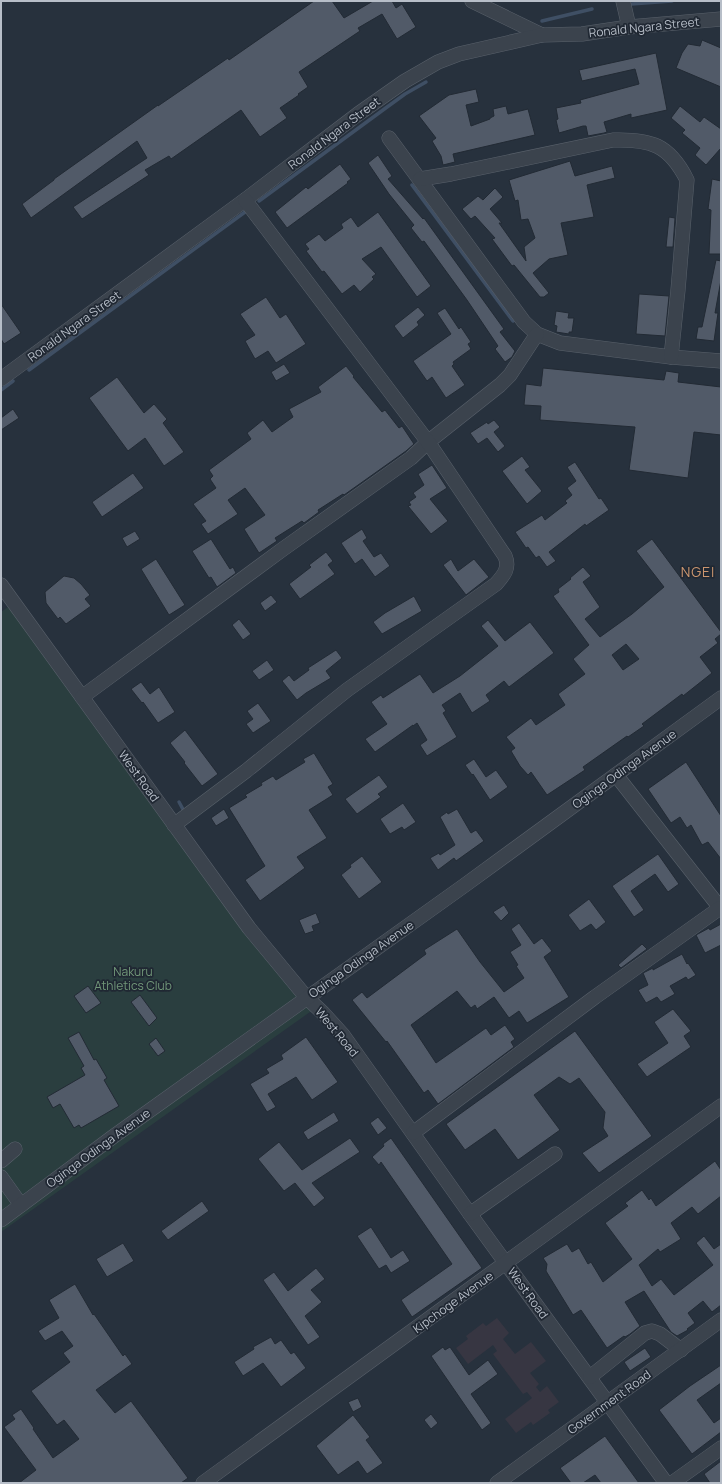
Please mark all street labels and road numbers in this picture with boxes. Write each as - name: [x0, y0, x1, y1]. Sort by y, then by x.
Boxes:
- street label: Ronald Ngara Street: [588, 13, 700, 41]
- street label: Ronald Ngara Street: [284, 93, 384, 173]
- street label: Ronald Ngara Street: [24, 286, 124, 366]
- street label: Oginga Odinga Avenue: [568, 725, 680, 813]
- street label: West Road: [115, 747, 163, 805]
- street label: Oginga Odinga Avenue: [305, 916, 417, 1002]
- street label: West Road: [311, 1004, 363, 1060]
- street label: Oginga Odinga Avenue: [42, 1104, 154, 1192]
- street label: West Road: [504, 1264, 552, 1322]
- street label: Kipchoge Avenue: [409, 1267, 497, 1337]
- street label: Government Road: [564, 1366, 654, 1438]

